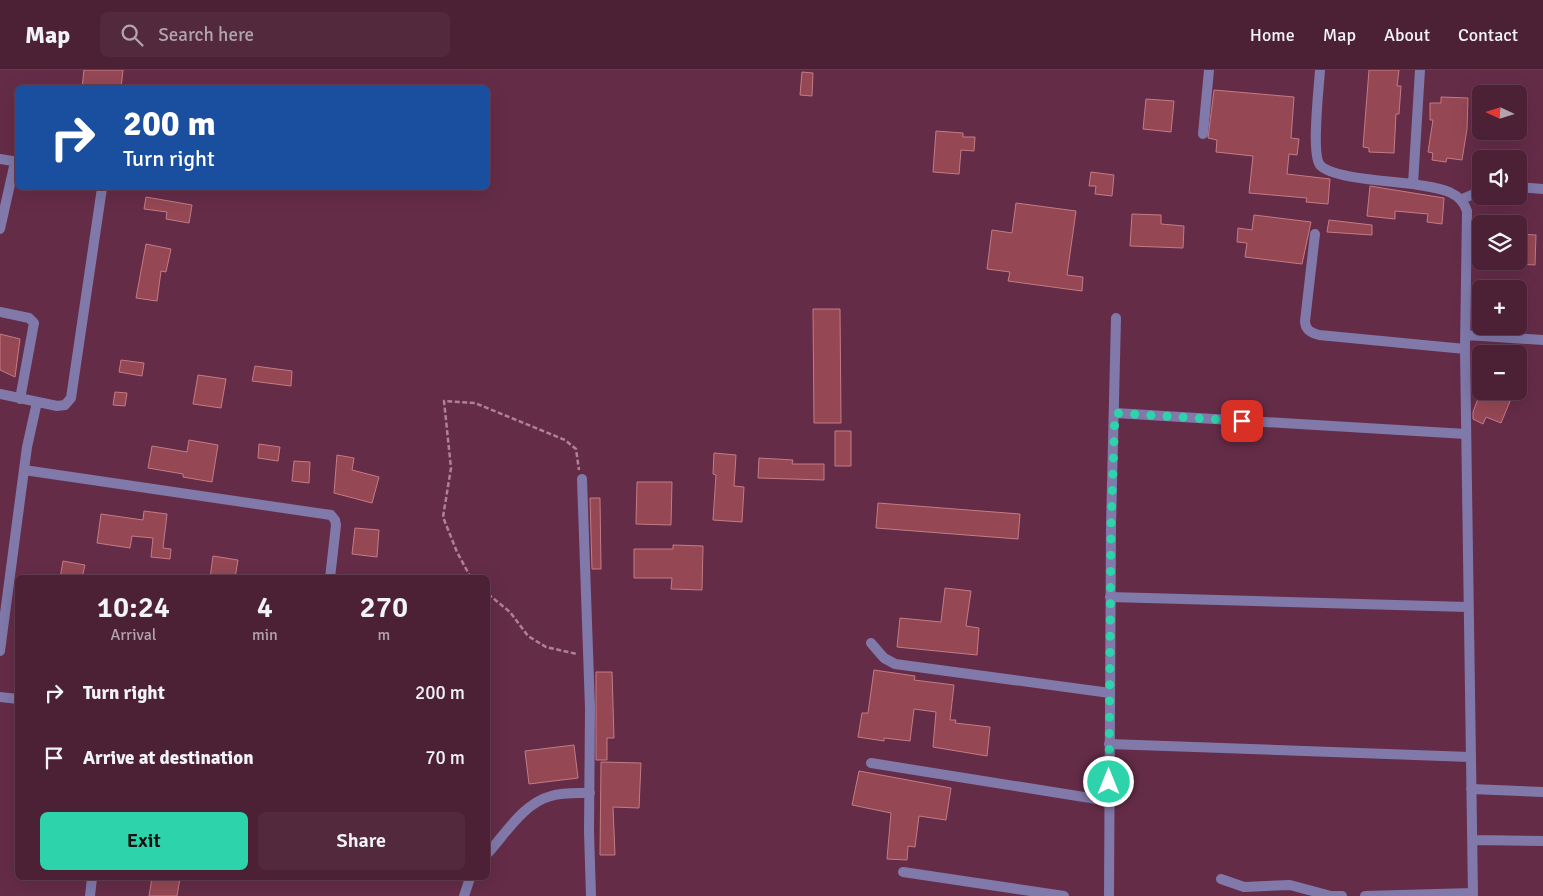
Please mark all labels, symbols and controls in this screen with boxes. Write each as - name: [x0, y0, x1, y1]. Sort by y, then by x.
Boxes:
- search box: [100, 12, 450, 57]
- text: Map: [25, 20, 70, 50]
- icon: search: [118, 21, 146, 49]
- text: Search here: [158, 23, 254, 47]
- text: Home: [1250, 24, 1295, 46]
- text: Map: [1323, 24, 1356, 46]
- text: About: [1384, 24, 1430, 46]
- text: Contact: [1458, 24, 1518, 46]
- north arrow: [1472, 85, 1528, 140]
- map controls: [1472, 85, 1527, 400]
- text: 200 m: [123, 102, 216, 145]
- icon: right: [40, 105, 105, 170]
- text: Turn right: [123, 145, 215, 172]
- button: sound: [1472, 150, 1527, 205]
- button: layers: [1472, 215, 1527, 270]
- button: +: [1472, 280, 1527, 335]
- button: −: [1472, 345, 1527, 400]
- pin: [1221, 400, 1263, 442]
- icon: arrive: [1228, 407, 1256, 435]
- text: 10:24: [97, 589, 170, 626]
- text: 4: [257, 589, 273, 626]
- text: 270: [360, 589, 408, 626]
- text: Arrival: [110, 625, 156, 645]
- text: min: [252, 625, 278, 645]
- text: m: [377, 625, 390, 645]
- icon: right: [40, 679, 68, 707]
- text: Turn right: [83, 681, 165, 705]
- text: 200 m: [415, 681, 465, 705]
- icon: arrive: [40, 744, 68, 772]
- text: Arrive at destination: [83, 746, 254, 770]
- text: 70 m: [425, 746, 465, 770]
- position arrow: [1082, 755, 1134, 807]
- button: Exit: [40, 812, 248, 870]
- button: Share: [258, 812, 465, 870]

